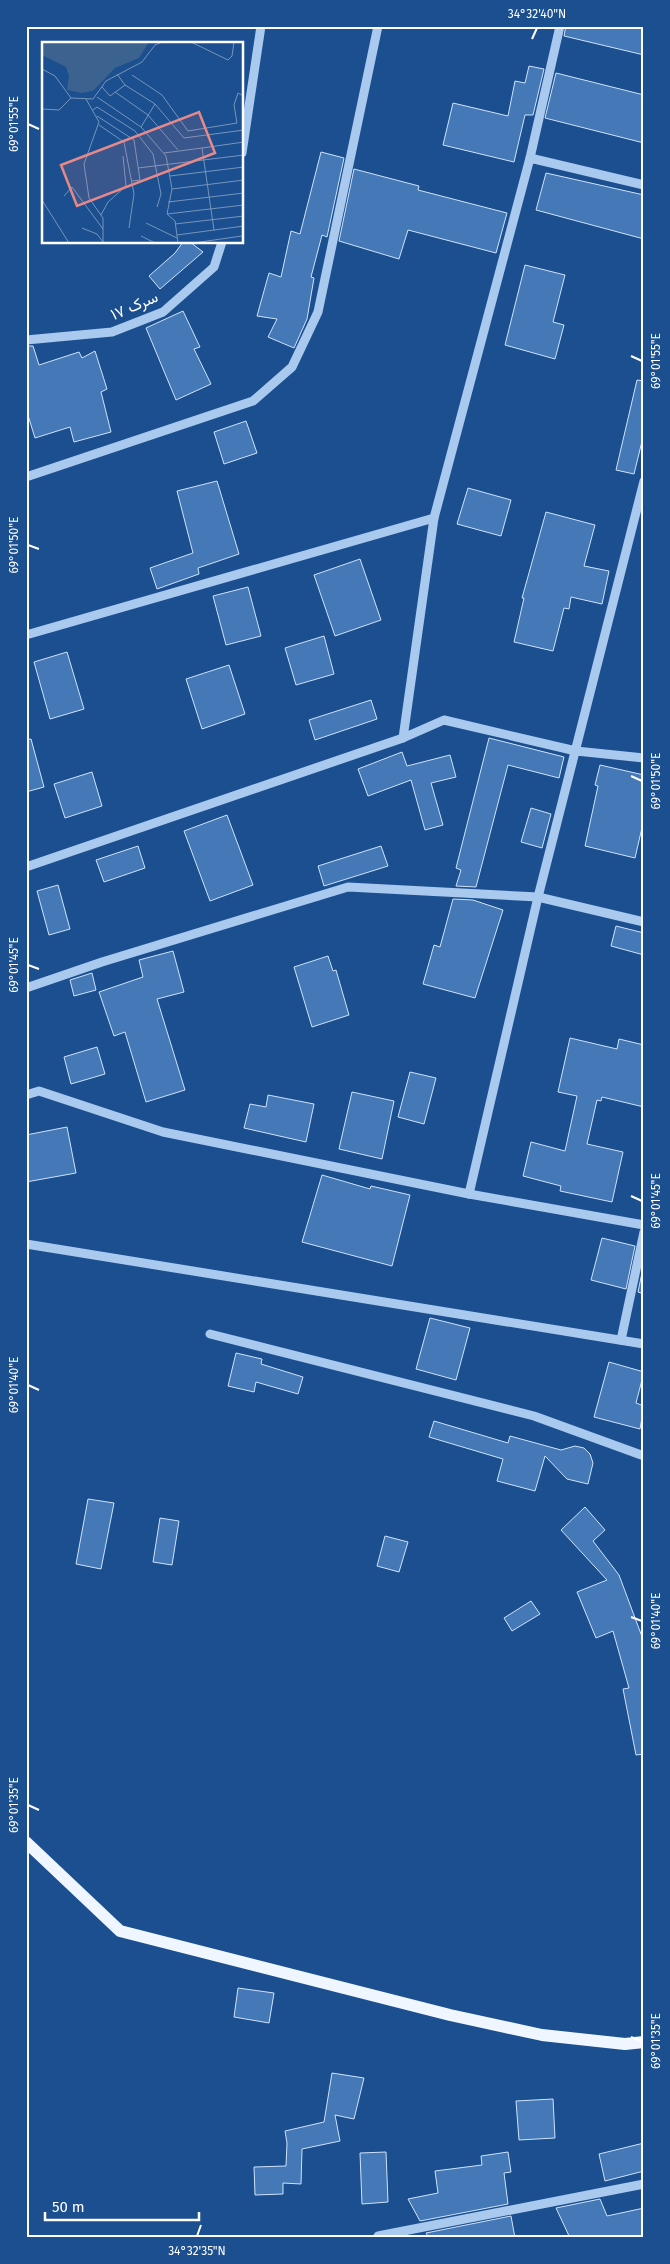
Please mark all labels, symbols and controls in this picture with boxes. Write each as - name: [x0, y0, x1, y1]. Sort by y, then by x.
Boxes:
- text: 34°32'40"N: [508, 7, 566, 21]
- inset map: [42, 42, 244, 244]
- text: 69°01'55"E: [7, 96, 21, 152]
- street label: سرک ۱۷: [108, 287, 161, 325]
- text: 69°01'55"E: [649, 333, 663, 389]
- text: 69°01'50"E: [7, 517, 21, 573]
- text: 69°01'50"E: [649, 753, 663, 809]
- text: 69°01'45"E: [7, 937, 21, 993]
- text: 69°01'45"E: [649, 1173, 663, 1229]
- text: 69°01'40"E: [7, 1357, 21, 1413]
- text: 69°01'40"E: [649, 1593, 663, 1649]
- text: 69°01'35"E: [7, 1777, 21, 1833]
- text: 69°01'35"E: [649, 2013, 663, 2069]
- scale bar: [45, 2189, 199, 2221]
- text: 50 m: [52, 2198, 85, 2216]
- text: 34°32'35"N: [168, 2244, 226, 2258]

